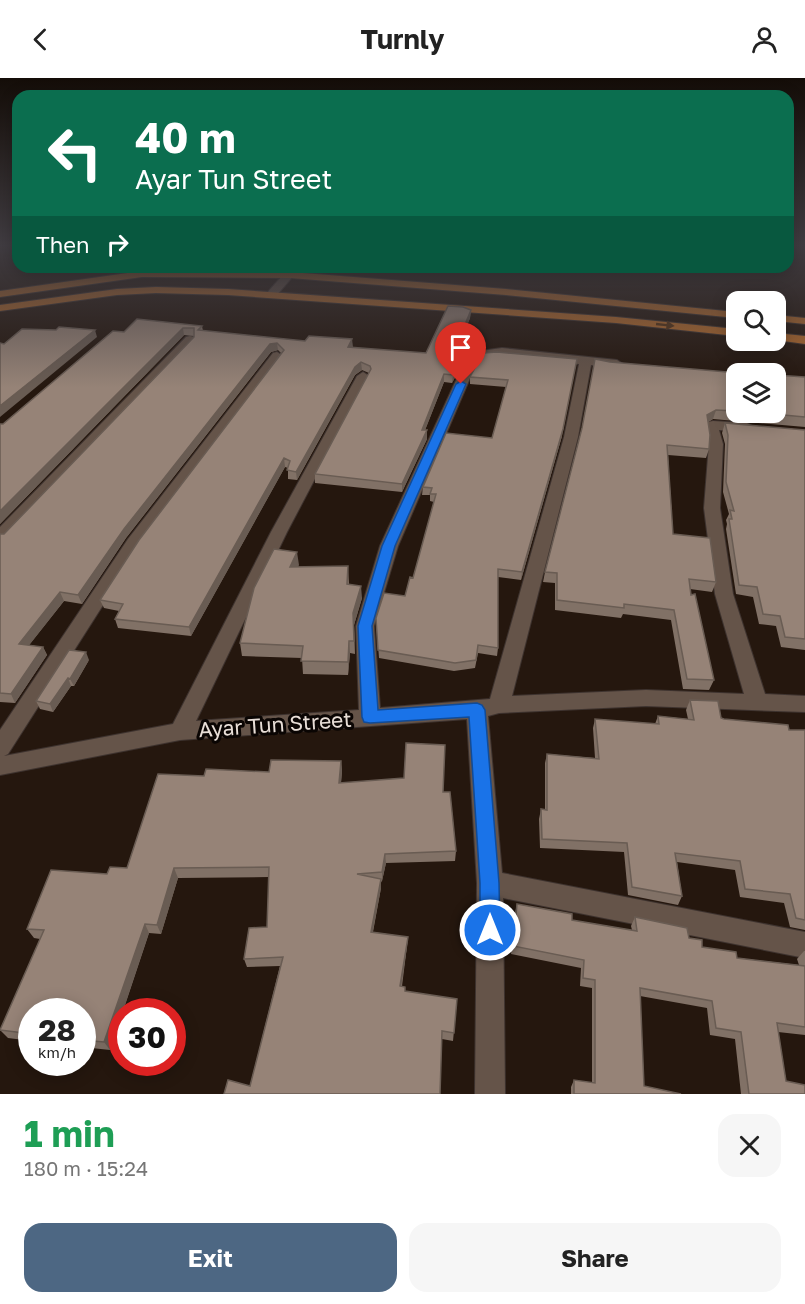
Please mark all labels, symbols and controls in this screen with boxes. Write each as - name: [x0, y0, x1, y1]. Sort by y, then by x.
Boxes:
- icon: back: [24, 23, 57, 56]
- text: Turnly: [360, 23, 445, 55]
- icon: person: [748, 23, 781, 56]
- text: 40 m: [135, 112, 236, 162]
- icon: left: [36, 114, 114, 192]
- text: Ayar Tun Street: [135, 163, 332, 195]
- icon: right: [101, 228, 134, 261]
- text: Then: [36, 231, 89, 258]
- map controls: [726, 291, 786, 423]
- button: search: [726, 291, 786, 351]
- one-way arrow: [656, 321, 675, 330]
- pin: [435, 322, 486, 384]
- icon: arrive: [444, 331, 477, 364]
- button: layers: [726, 363, 786, 423]
- street label: Ayar Tun Street: [198, 706, 352, 742]
- position arrow: [458, 898, 522, 962]
- speed limit sign: 30: [108, 998, 186, 1076]
- text: 28: [38, 1012, 76, 1048]
- text: km/h: [38, 1043, 76, 1061]
- text: 1 min: [24, 1112, 115, 1155]
- button: close: [718, 1114, 781, 1177]
- text: 180 m · 15:24: [24, 1156, 148, 1180]
- button: Exit: [24, 1223, 397, 1292]
- button: Share: [409, 1223, 781, 1292]

